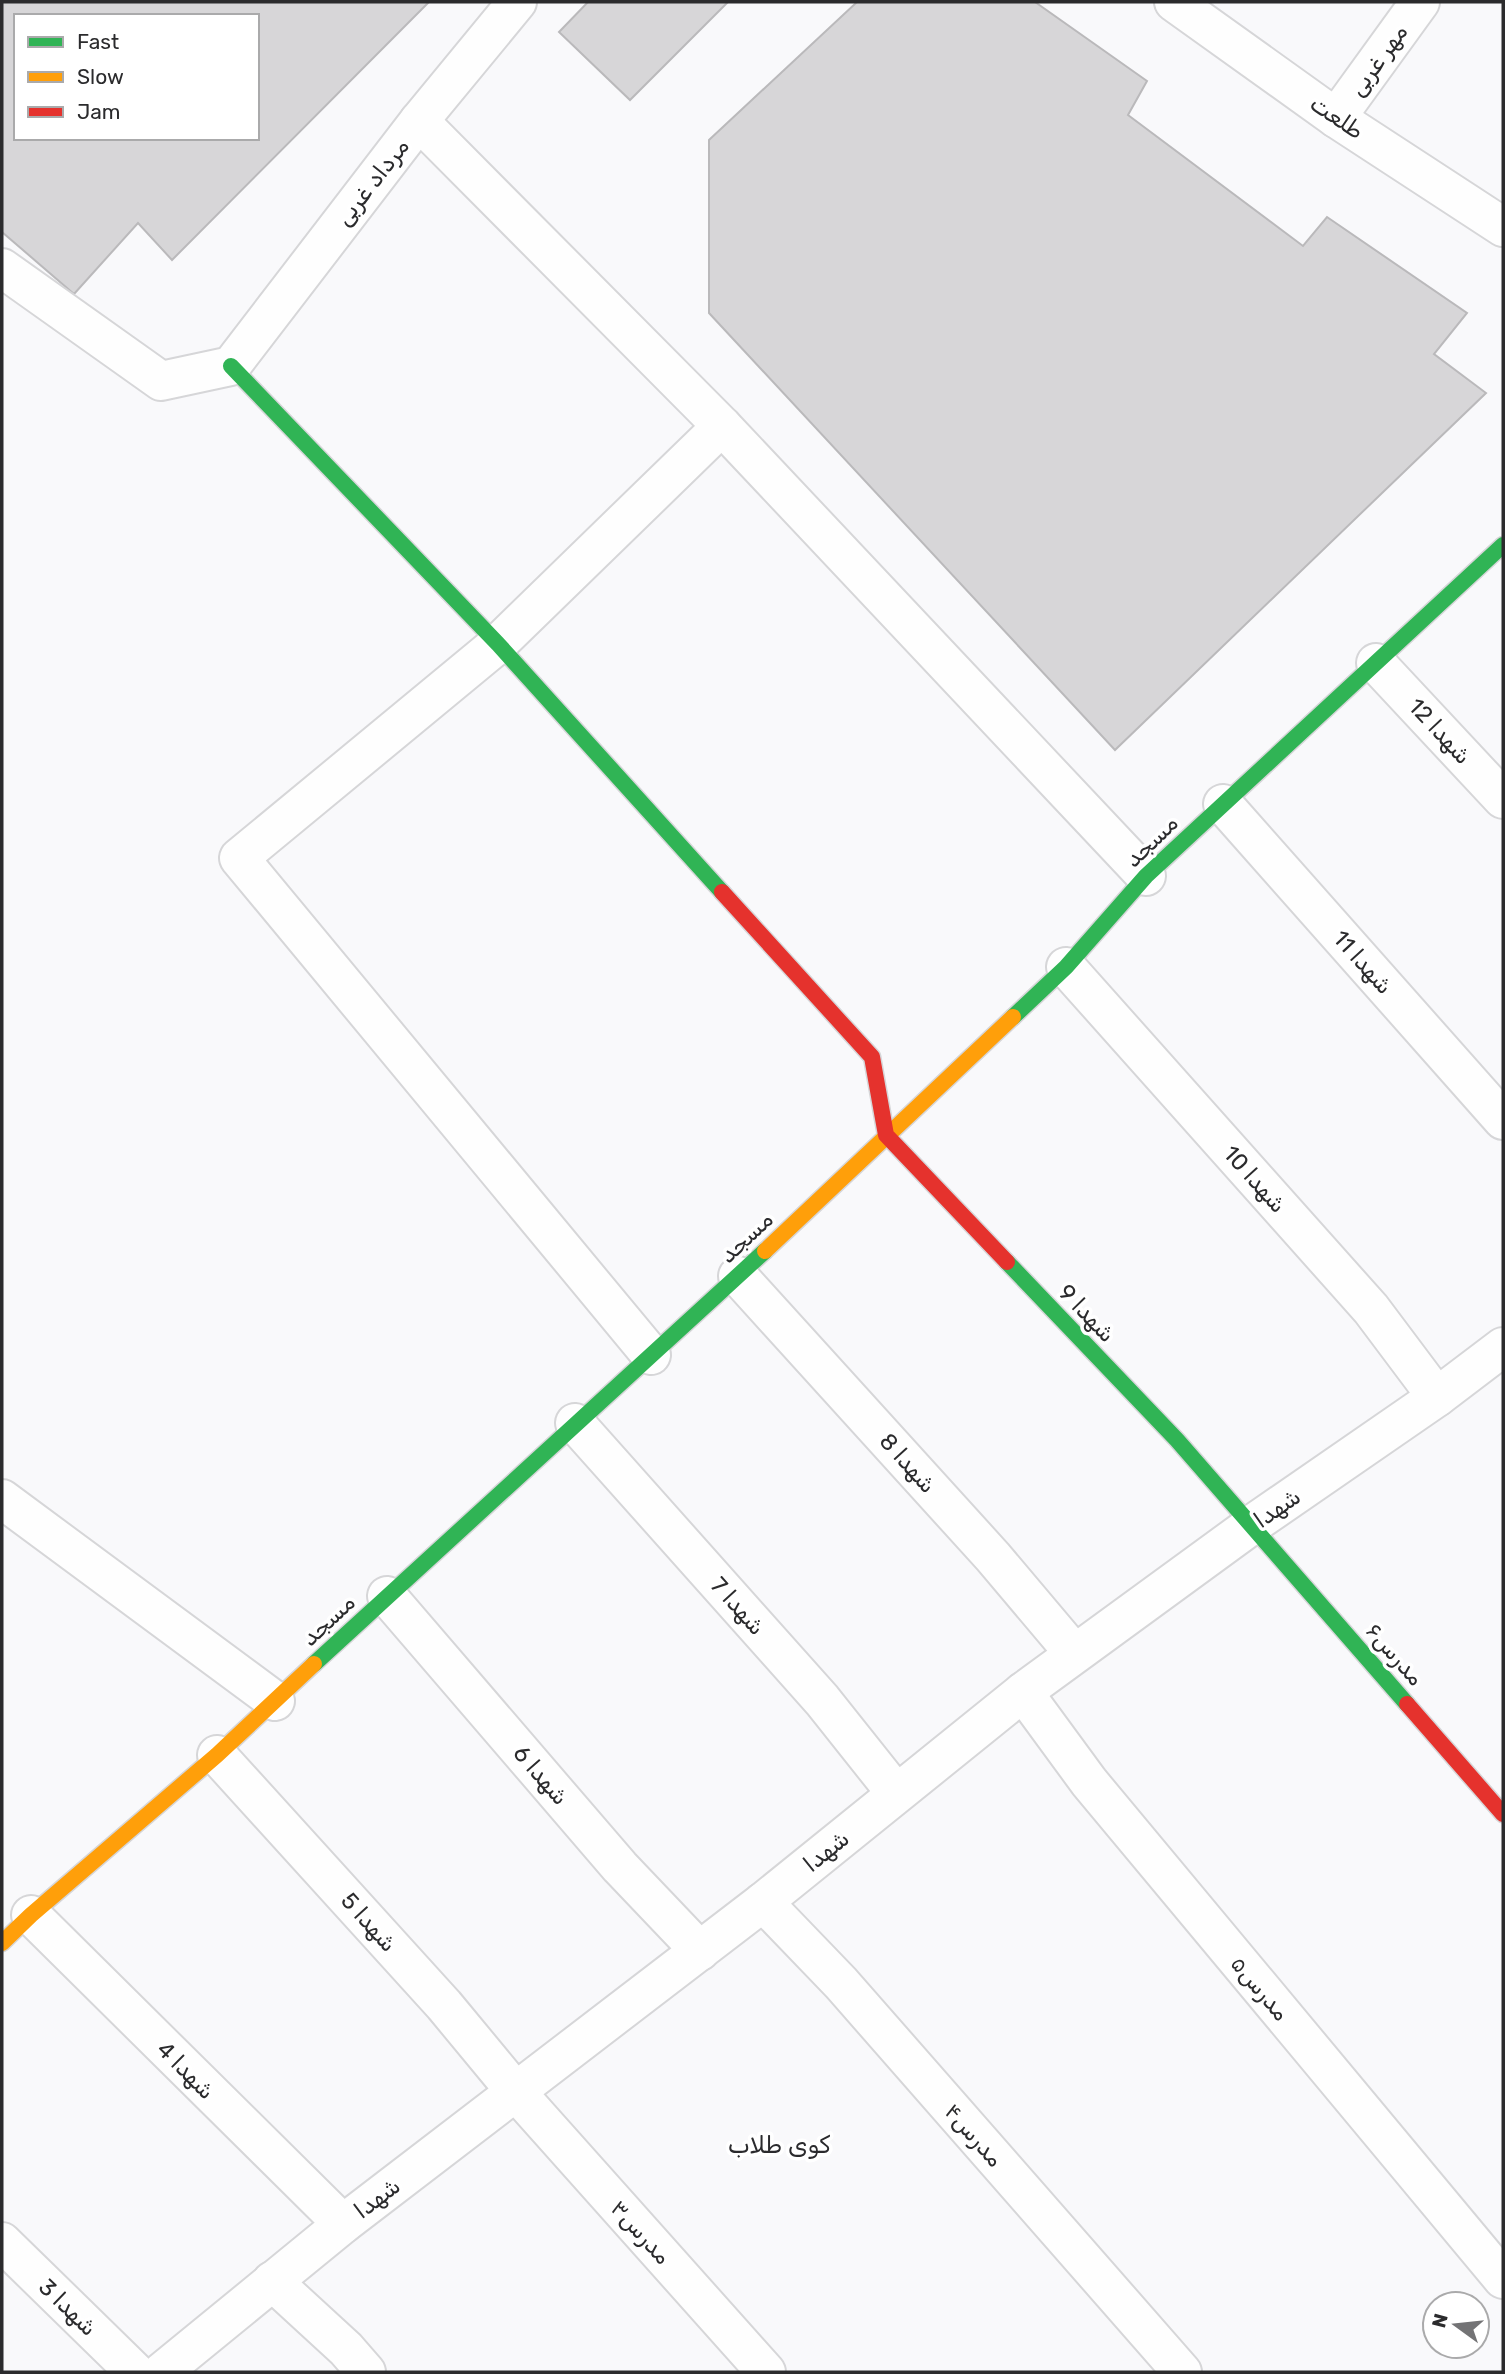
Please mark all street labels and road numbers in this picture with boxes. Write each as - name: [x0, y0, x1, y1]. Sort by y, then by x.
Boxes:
- street label: مهر غربی: [1343, 19, 1413, 101]
- street label: طلعت: [1305, 89, 1369, 145]
- street label: مرداد غربی: [329, 133, 415, 231]
- street label: شهدا 12: [1403, 692, 1477, 770]
- street label: مسجد: [1118, 809, 1184, 873]
- street label: شهدا 11: [1327, 924, 1399, 1000]
- street label: شهدا 10: [1218, 1140, 1292, 1218]
- street label: مسجد: [713, 1205, 779, 1269]
- street label: شهدا 9: [1053, 1278, 1121, 1348]
- street label: شهدا 8: [874, 1427, 942, 1499]
- street label: شهدا: [1248, 1482, 1306, 1534]
- street label: شهدا 7: [705, 1571, 771, 1641]
- street label: مسجد: [295, 1588, 361, 1652]
- street label: مدرس۶: [1360, 1617, 1430, 1691]
- street label: شهدا 6: [507, 1739, 575, 1811]
- street label: شهدا: [797, 1824, 855, 1878]
- street label: شهدا 5: [335, 1887, 403, 1957]
- street label: مدرس۵: [1225, 1950, 1295, 2026]
- street label: شهدا 4: [151, 2035, 221, 2105]
- street label: مدرس۴: [939, 2097, 1009, 2173]
- street label: شهدا: [348, 2172, 406, 2224]
- street label: مدرس۳: [605, 2194, 677, 2270]
- street label: شهدا 3: [33, 2273, 103, 2341]

